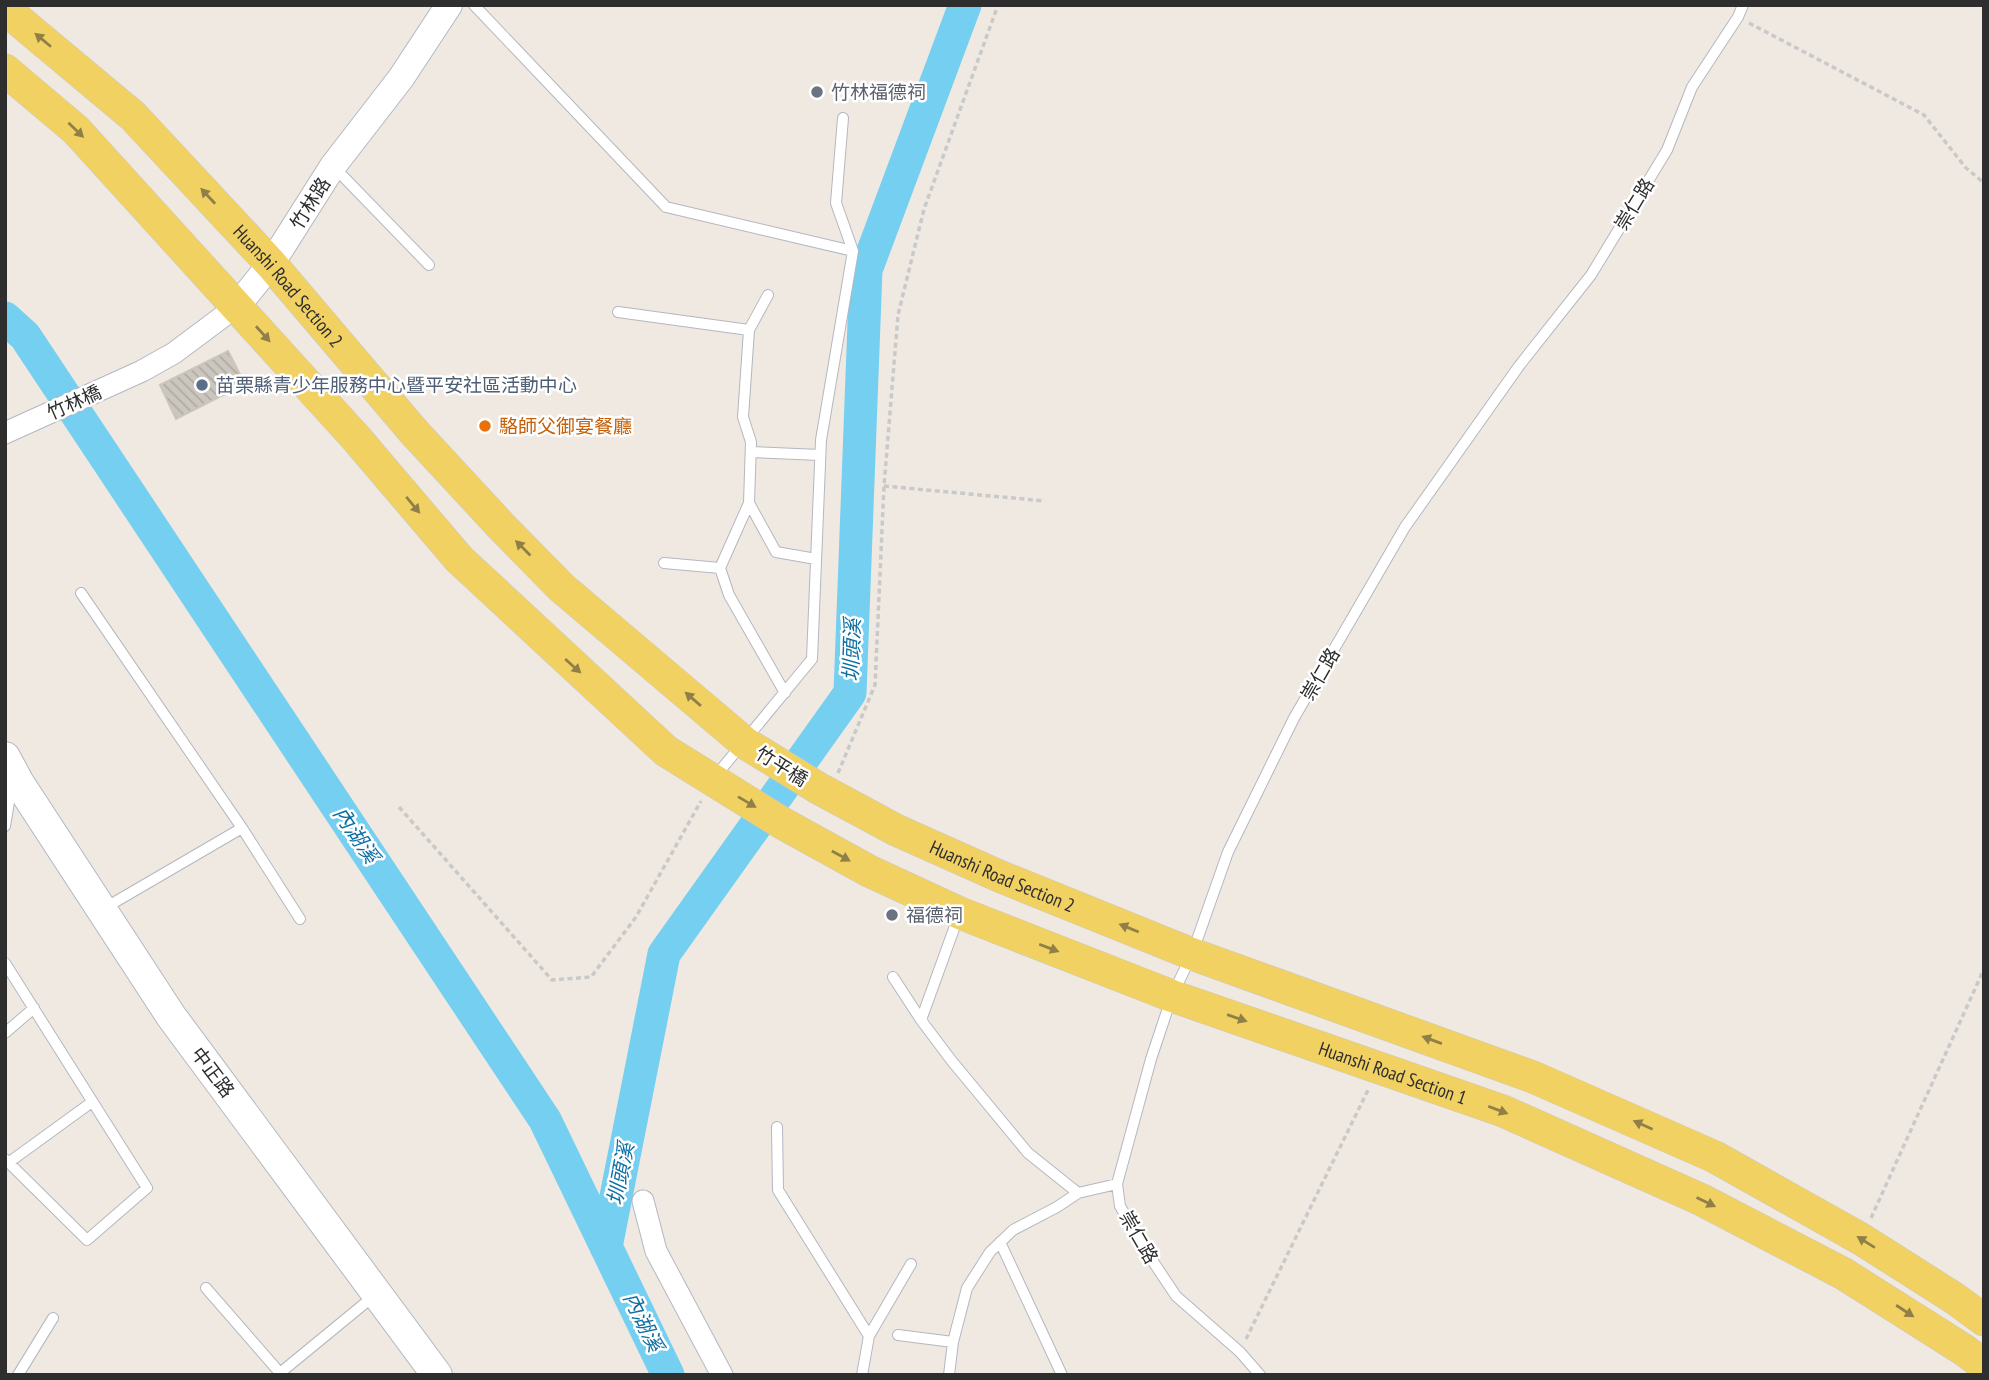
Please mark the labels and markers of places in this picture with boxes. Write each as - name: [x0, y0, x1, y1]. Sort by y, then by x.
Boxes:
- place label: 竹林福德祠: [831, 80, 926, 104]
- marker: 竹林福德祠: [809, 84, 825, 100]
- place label: 苗栗縣青少年服務中心暨平安社區活動中心: [216, 373, 577, 397]
- marker: 苗栗縣青少年服務中心暨平安社區活動中心: [194, 377, 210, 393]
- place label: 駱師父御宴餐廳: [499, 414, 632, 438]
- marker: 駱師父御宴餐廳: [477, 418, 493, 434]
- place label: 福德祠: [906, 903, 963, 927]
- marker: 福德祠: [884, 907, 900, 923]

